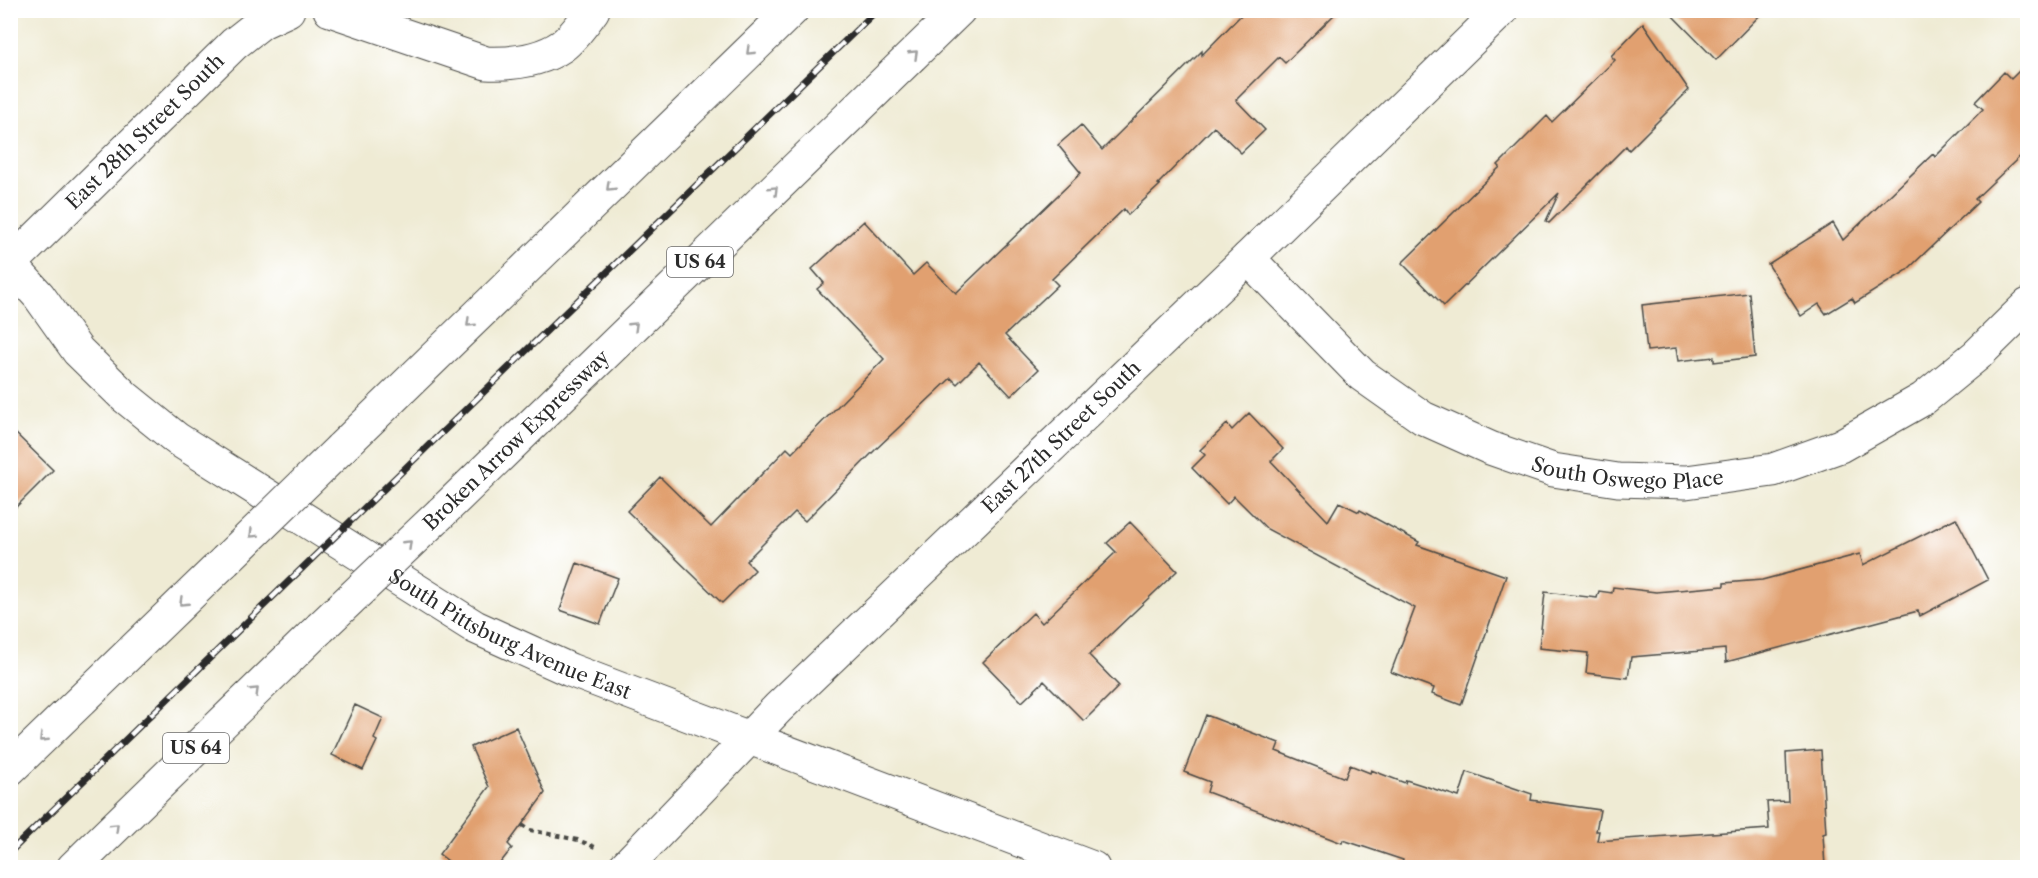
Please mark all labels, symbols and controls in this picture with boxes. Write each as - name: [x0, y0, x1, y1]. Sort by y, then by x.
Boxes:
- one-way arrow: [747, 44, 758, 55]
- street label: East 28th Street South: [61, 48, 229, 214]
- one-way arrow: [906, 51, 917, 62]
- one-way arrow: [607, 180, 617, 191]
- one-way arrow: [767, 186, 777, 197]
- road number: US 64: [667, 247, 733, 277]
- one-way arrow: [467, 315, 478, 326]
- one-way arrow: [627, 322, 637, 333]
- street label: Broken Arrow Expressway: [418, 344, 615, 535]
- street label: East 27th Street South: [977, 355, 1146, 518]
- street label: South Oswego Place: [1528, 451, 1725, 494]
- one-way arrow: [249, 527, 259, 538]
- one-way arrow: [401, 541, 412, 552]
- street label: South Pittsburg Avenue East: [384, 564, 634, 704]
- one-way arrow: [179, 595, 190, 606]
- one-way arrow: [248, 687, 258, 698]
- one-way arrow: [40, 730, 51, 741]
- road number: US 64: [163, 733, 229, 763]
- one-way arrow: [108, 823, 118, 834]

